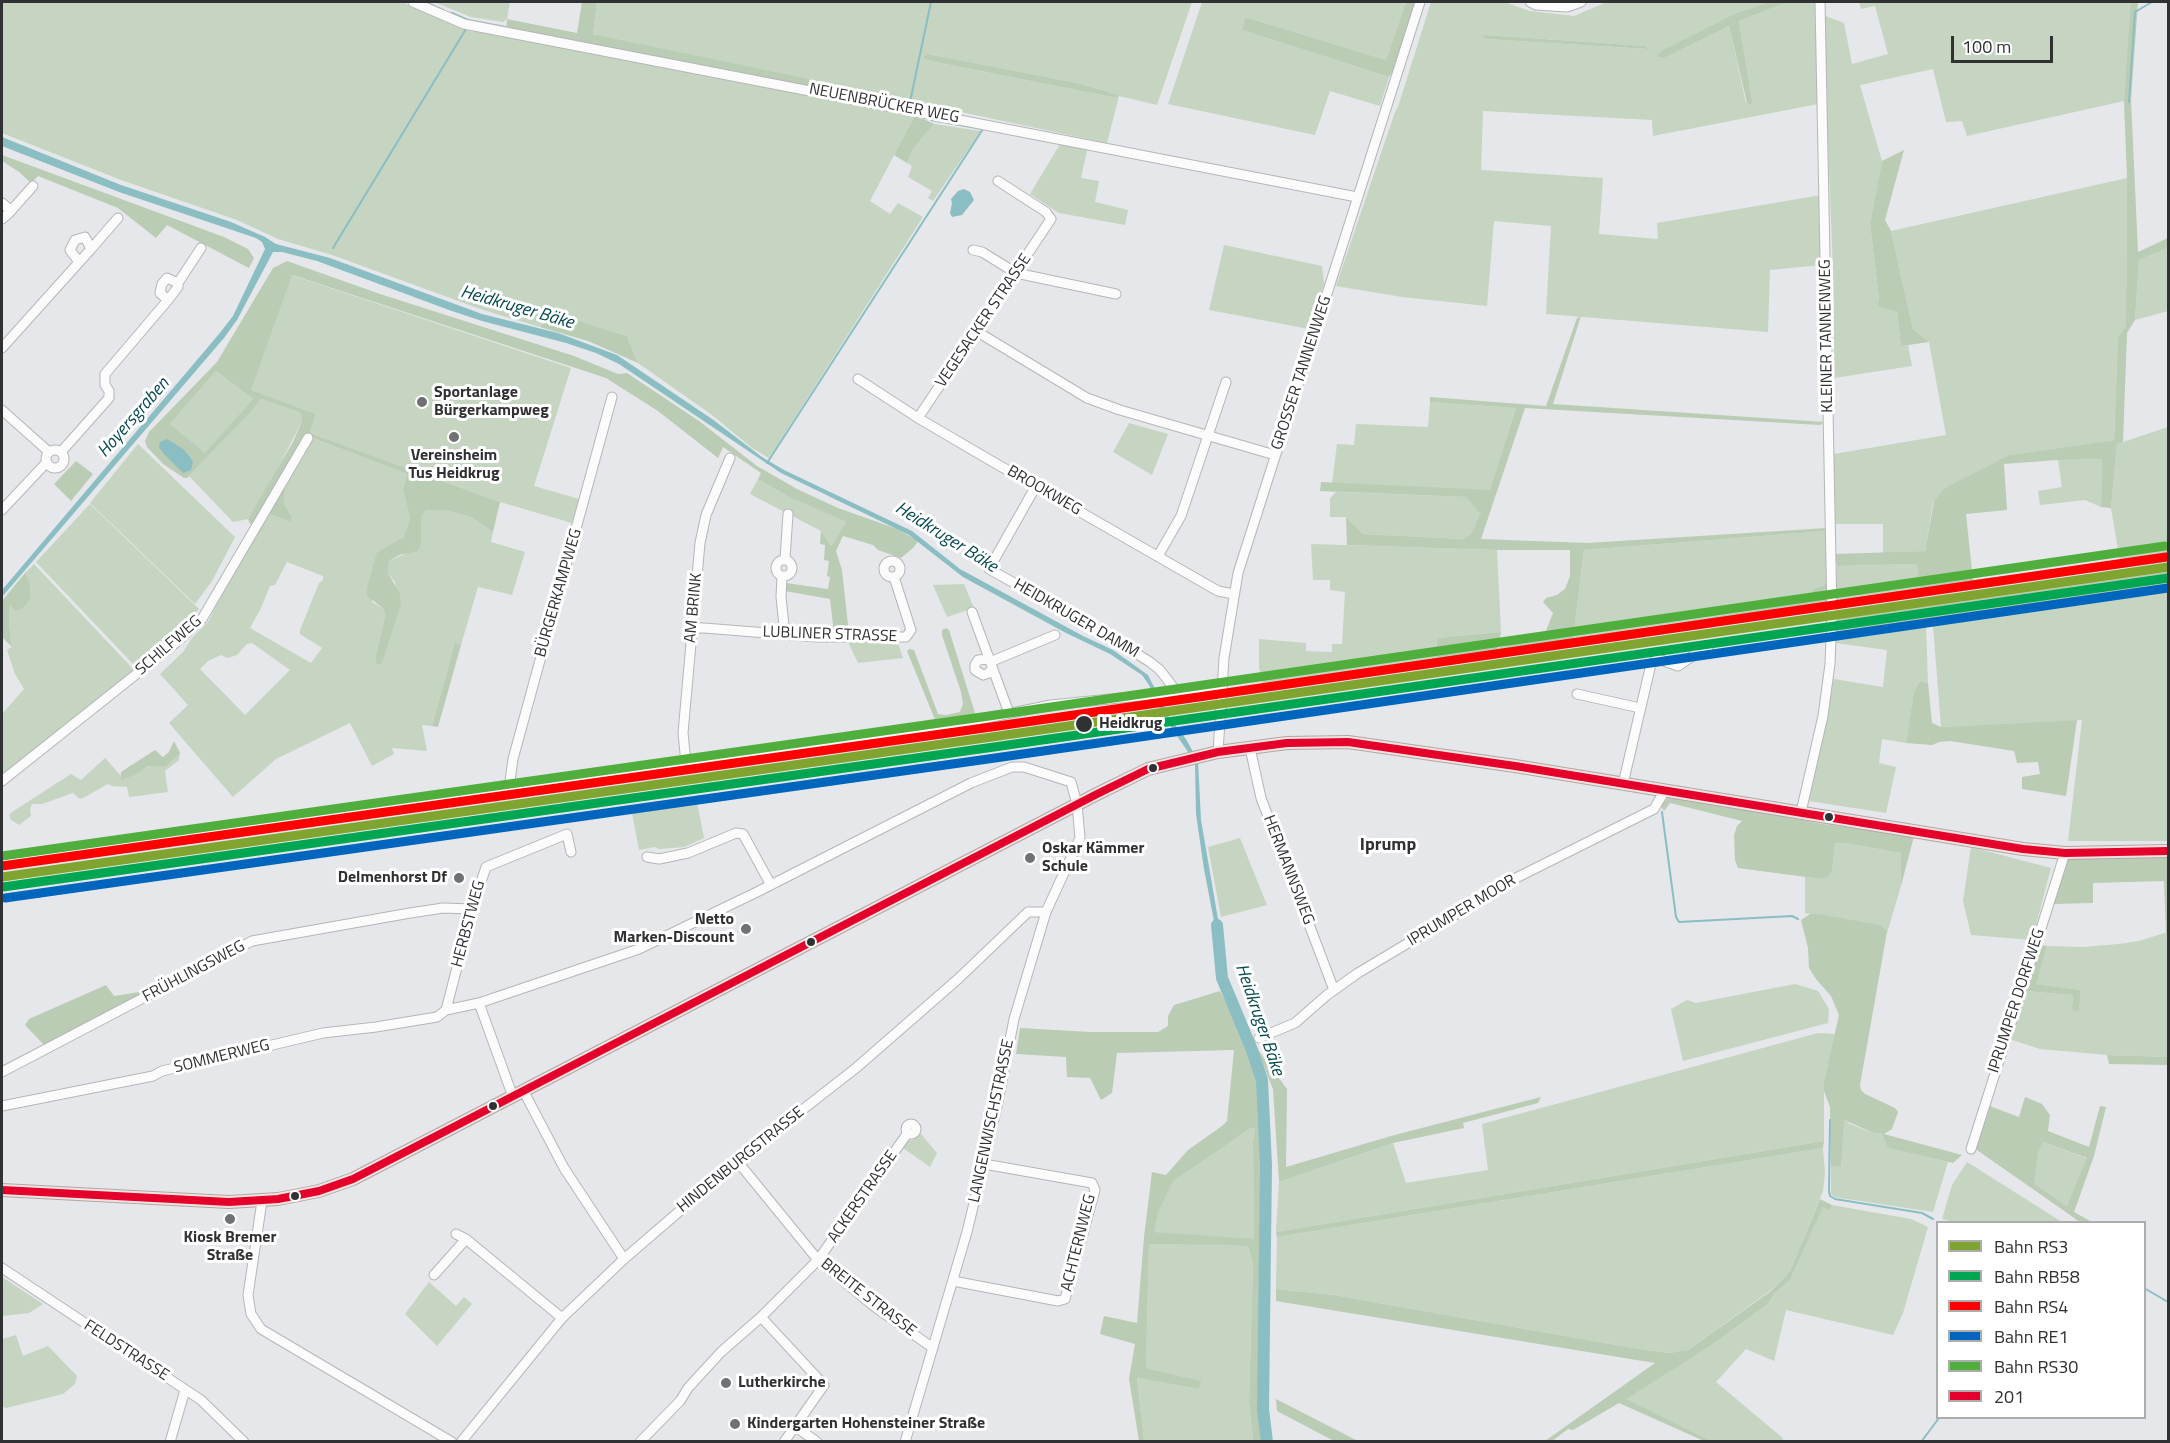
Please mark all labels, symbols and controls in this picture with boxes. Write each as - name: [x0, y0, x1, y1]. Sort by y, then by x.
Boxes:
- scale bar: [1954, 24, 2056, 62]
- text: 100 m: [1962, 33, 2011, 60]
- street label: NEUENBRÜCKER WEG: [807, 80, 961, 128]
- street label: VEGESACKER STRASSE: [932, 251, 1036, 391]
- street label: KLEINER TANNENWEG: [1816, 259, 1838, 413]
- water label: Heidkruger Bäke: [458, 282, 576, 334]
- street label: GROSSER TANNENWEG: [1268, 293, 1336, 453]
- water label: Hoyersgraben: [94, 374, 174, 462]
- place label: Sportanlage Bürgerkampweg: [434, 383, 549, 421]
- marker: Sportanlage Bürgerkampweg: [415, 395, 429, 409]
- marker: Vereinsheim Tus Heidkrug: [447, 430, 461, 444]
- place label: Vereinsheim Tus Heidkrug: [409, 446, 499, 484]
- street label: BROOKWEG: [1003, 462, 1085, 520]
- water label: Heidkruger Bäke: [891, 498, 1001, 578]
- street label: BÜRGERKAMPWEG: [531, 526, 587, 660]
- street label: AM BRINK: [681, 572, 707, 644]
- street label: HEIDKRUGER DAMM: [1010, 575, 1142, 663]
- street label: SCHILFWEG: [132, 612, 206, 680]
- street label: LUBLINER STRASSE: [762, 623, 898, 647]
- marker: Heidkrug: [1074, 714, 1094, 734]
- place label: Heidkrug: [1099, 714, 1162, 734]
- unlabelled marker: [1147, 762, 1159, 774]
- unlabelled marker: [1823, 811, 1835, 823]
- street label: HERMANNSWEG: [1258, 813, 1318, 927]
- district label: Iprump: [1360, 835, 1416, 857]
- place label: Oskar Kämmer Schule: [1042, 839, 1144, 877]
- marker: Oskar Kämmer Schule: [1023, 851, 1037, 865]
- place label: Delmenhorst Df: [338, 868, 447, 888]
- marker: Delmenhorst Df: [452, 871, 466, 885]
- street label: IPRUMPER MOOR: [1404, 871, 1520, 951]
- street label: HERBSTWEG: [448, 878, 490, 970]
- place label: Netto Marken-Discount: [614, 910, 734, 948]
- marker: Netto Marken-Discount: [739, 922, 753, 936]
- street label: IPRUMPER DORFWEG: [1985, 926, 2049, 1076]
- unlabelled marker: [805, 936, 817, 948]
- street label: FRÜHLINGSWEG: [140, 937, 248, 1007]
- water label: Heidkruger Bäke: [1230, 961, 1288, 1079]
- street label: SOMMERWEG: [172, 1036, 272, 1078]
- street label: LANGENWISCHSTRASSE: [965, 1038, 1019, 1204]
- unlabelled marker: [487, 1100, 499, 1112]
- street label: HINDENBURGSTRASSE: [674, 1103, 808, 1217]
- street label: ACKERSTRASSE: [824, 1147, 902, 1247]
- unlabelled marker: [289, 1190, 301, 1202]
- street label: ACHTERNWEG: [1058, 1192, 1100, 1294]
- marker: Kiosk Bremer Straße: [223, 1212, 237, 1226]
- legend: [1936, 1221, 2146, 1419]
- place label: Kiosk Bremer Straße: [184, 1228, 276, 1266]
- text: Bahn RS3: [1994, 1233, 2068, 1260]
- street label: BREITE STRASSE: [816, 1255, 920, 1341]
- text: Bahn RB58: [1994, 1263, 2080, 1290]
- text: Bahn RS4: [1994, 1293, 2068, 1320]
- street label: FELDSTRASSE: [80, 1316, 172, 1386]
- text: Bahn RE1: [1994, 1323, 2069, 1350]
- text: Bahn RS30: [1994, 1353, 2078, 1380]
- place label: Lutherkirche: [738, 1373, 826, 1393]
- marker: Lutherkirche: [719, 1376, 733, 1390]
- text: 201: [1994, 1383, 2024, 1410]
- place label: Kindergarten Hohensteiner Straße: [747, 1414, 985, 1434]
- marker: Kindergarten Hohensteiner Straße: [728, 1417, 742, 1431]

